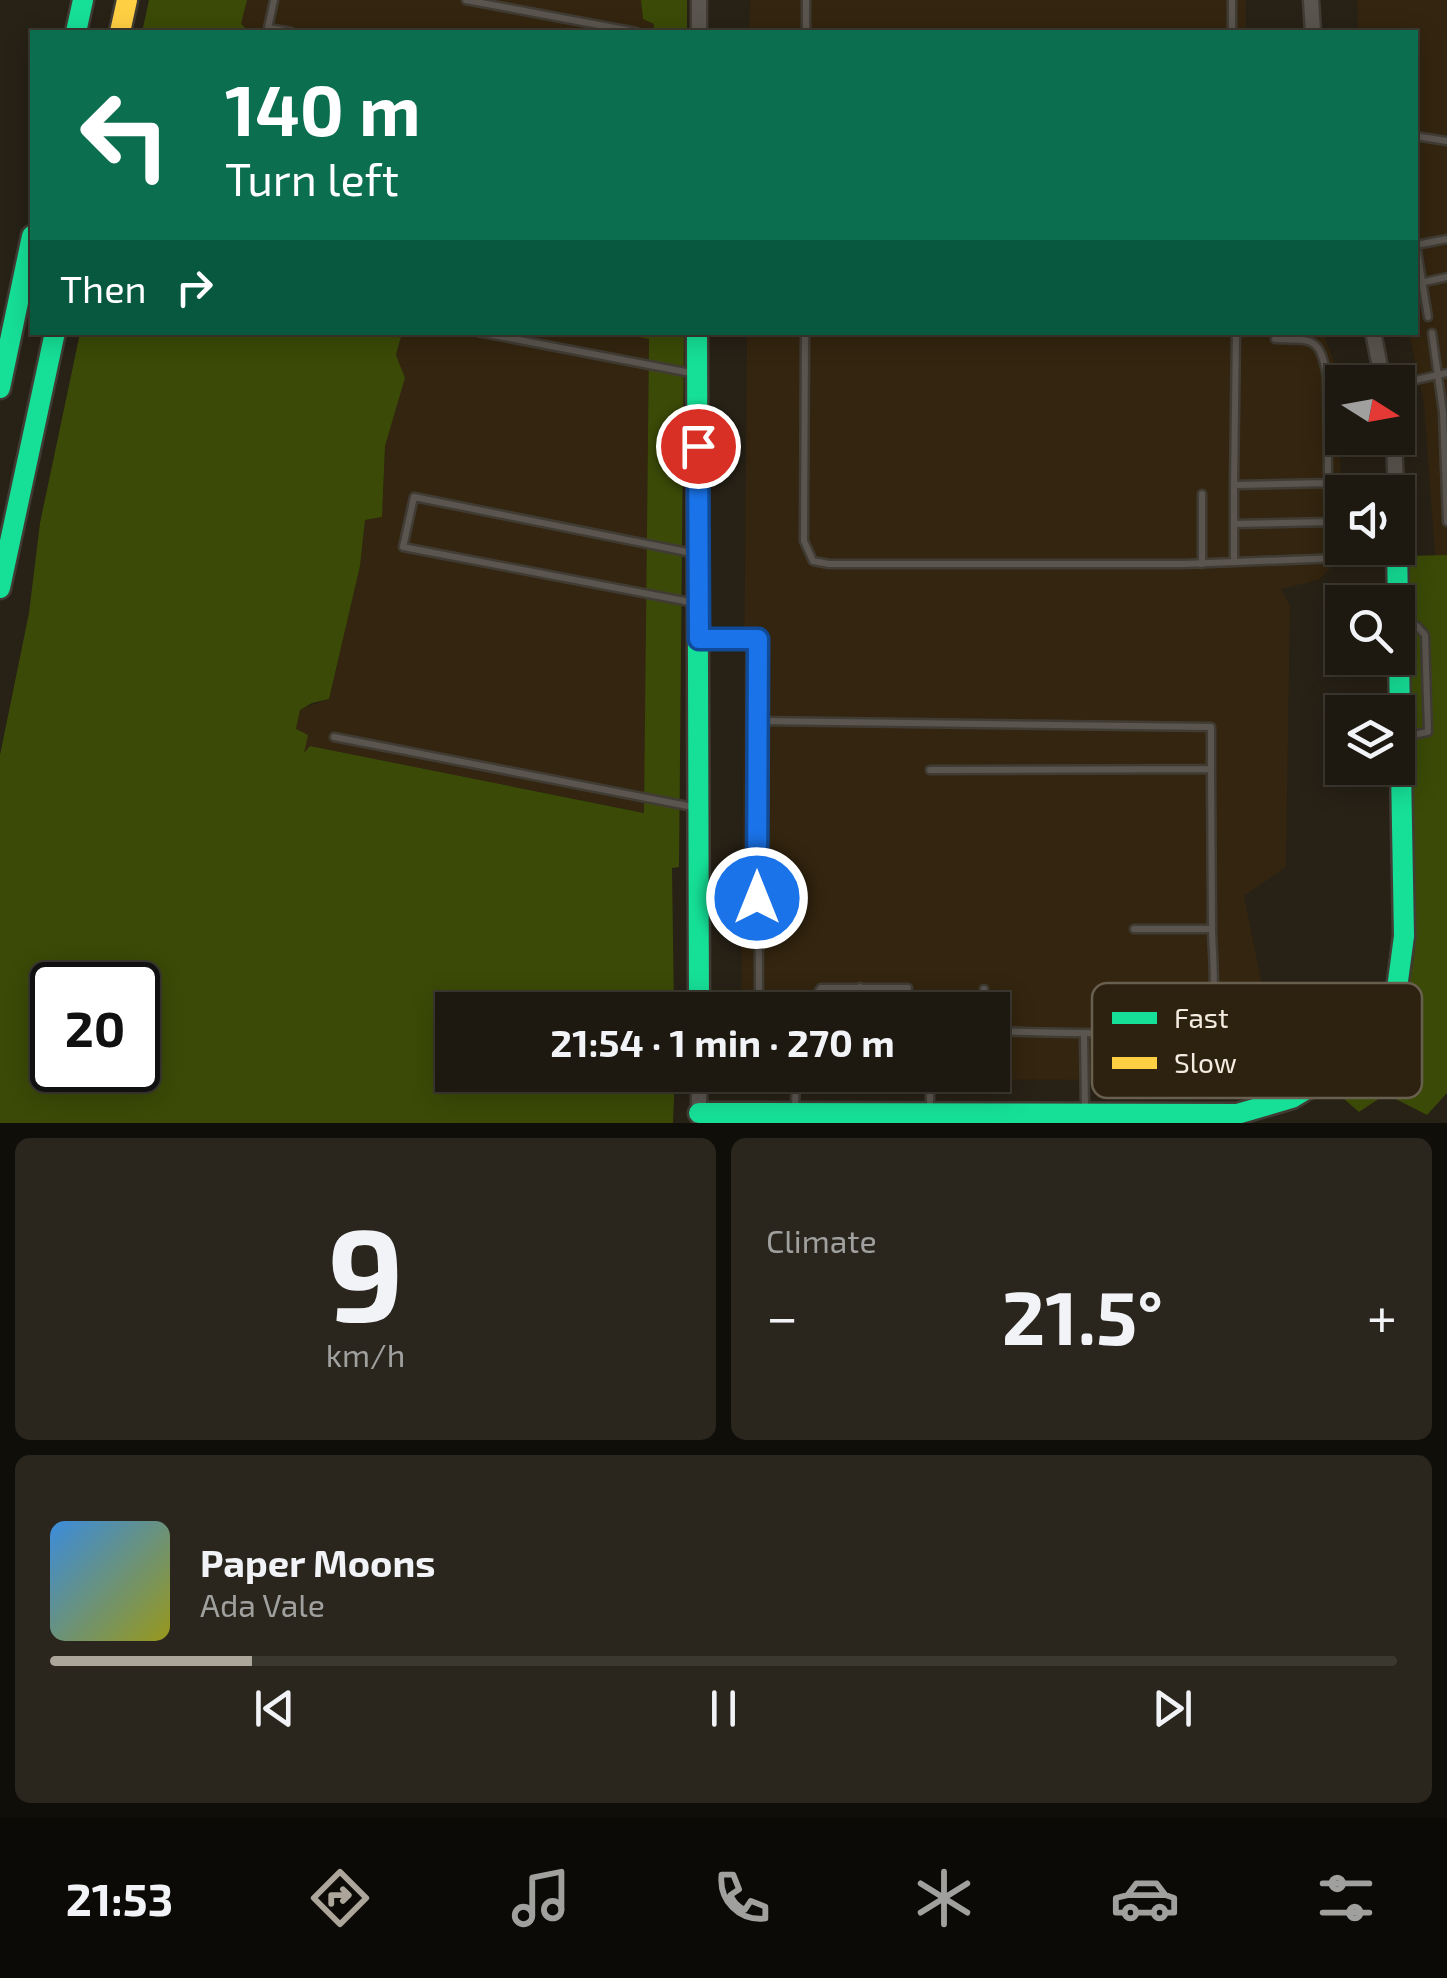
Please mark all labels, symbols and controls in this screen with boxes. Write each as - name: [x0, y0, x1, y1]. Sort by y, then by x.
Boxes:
- text: 140 m: [225, 66, 421, 150]
- icon: left: [60, 70, 190, 200]
- text: Turn left: [225, 151, 399, 205]
- icon: right: [167, 260, 222, 315]
- text: Then: [60, 265, 147, 311]
- north arrow: [1325, 365, 1415, 455]
- map controls: [1325, 365, 1415, 785]
- pin: [656, 404, 741, 489]
- icon: arrive: [671, 419, 726, 474]
- button: sound: [1325, 475, 1415, 565]
- button: search: [1325, 585, 1415, 675]
- button: layers: [1325, 695, 1415, 785]
- position arrow: [705, 846, 809, 950]
- speed limit sign: 20: [30, 962, 160, 1092]
- legend: [1092, 983, 1422, 1098]
- text: Fast: [1174, 1000, 1229, 1034]
- text: 21:54 · 1 min · 270 m: [550, 1019, 895, 1065]
- text: Slow: [1174, 1045, 1237, 1079]
- text: 9: [327, 1192, 404, 1348]
- text: Climate: [766, 1221, 877, 1259]
- text: 21.5°: [1002, 1270, 1163, 1360]
- text: −: [766, 1282, 798, 1348]
- text: +: [1367, 1282, 1397, 1348]
- text: km/h: [326, 1335, 405, 1373]
- text: Paper Moons: [200, 1539, 436, 1585]
- text: Ada Vale: [200, 1585, 325, 1623]
- icon: previous: [247, 1681, 302, 1736]
- icon: pause: [696, 1681, 751, 1736]
- icon: next: [1145, 1681, 1200, 1736]
- icon: directions: [305, 1863, 375, 1933]
- icon: music: [506, 1863, 576, 1933]
- icon: phone: [707, 1863, 777, 1933]
- icon: climate: [909, 1863, 979, 1933]
- icon: car: [1110, 1863, 1180, 1933]
- icon: filters: [1311, 1863, 1381, 1933]
- text: 21:53: [66, 1871, 173, 1925]

